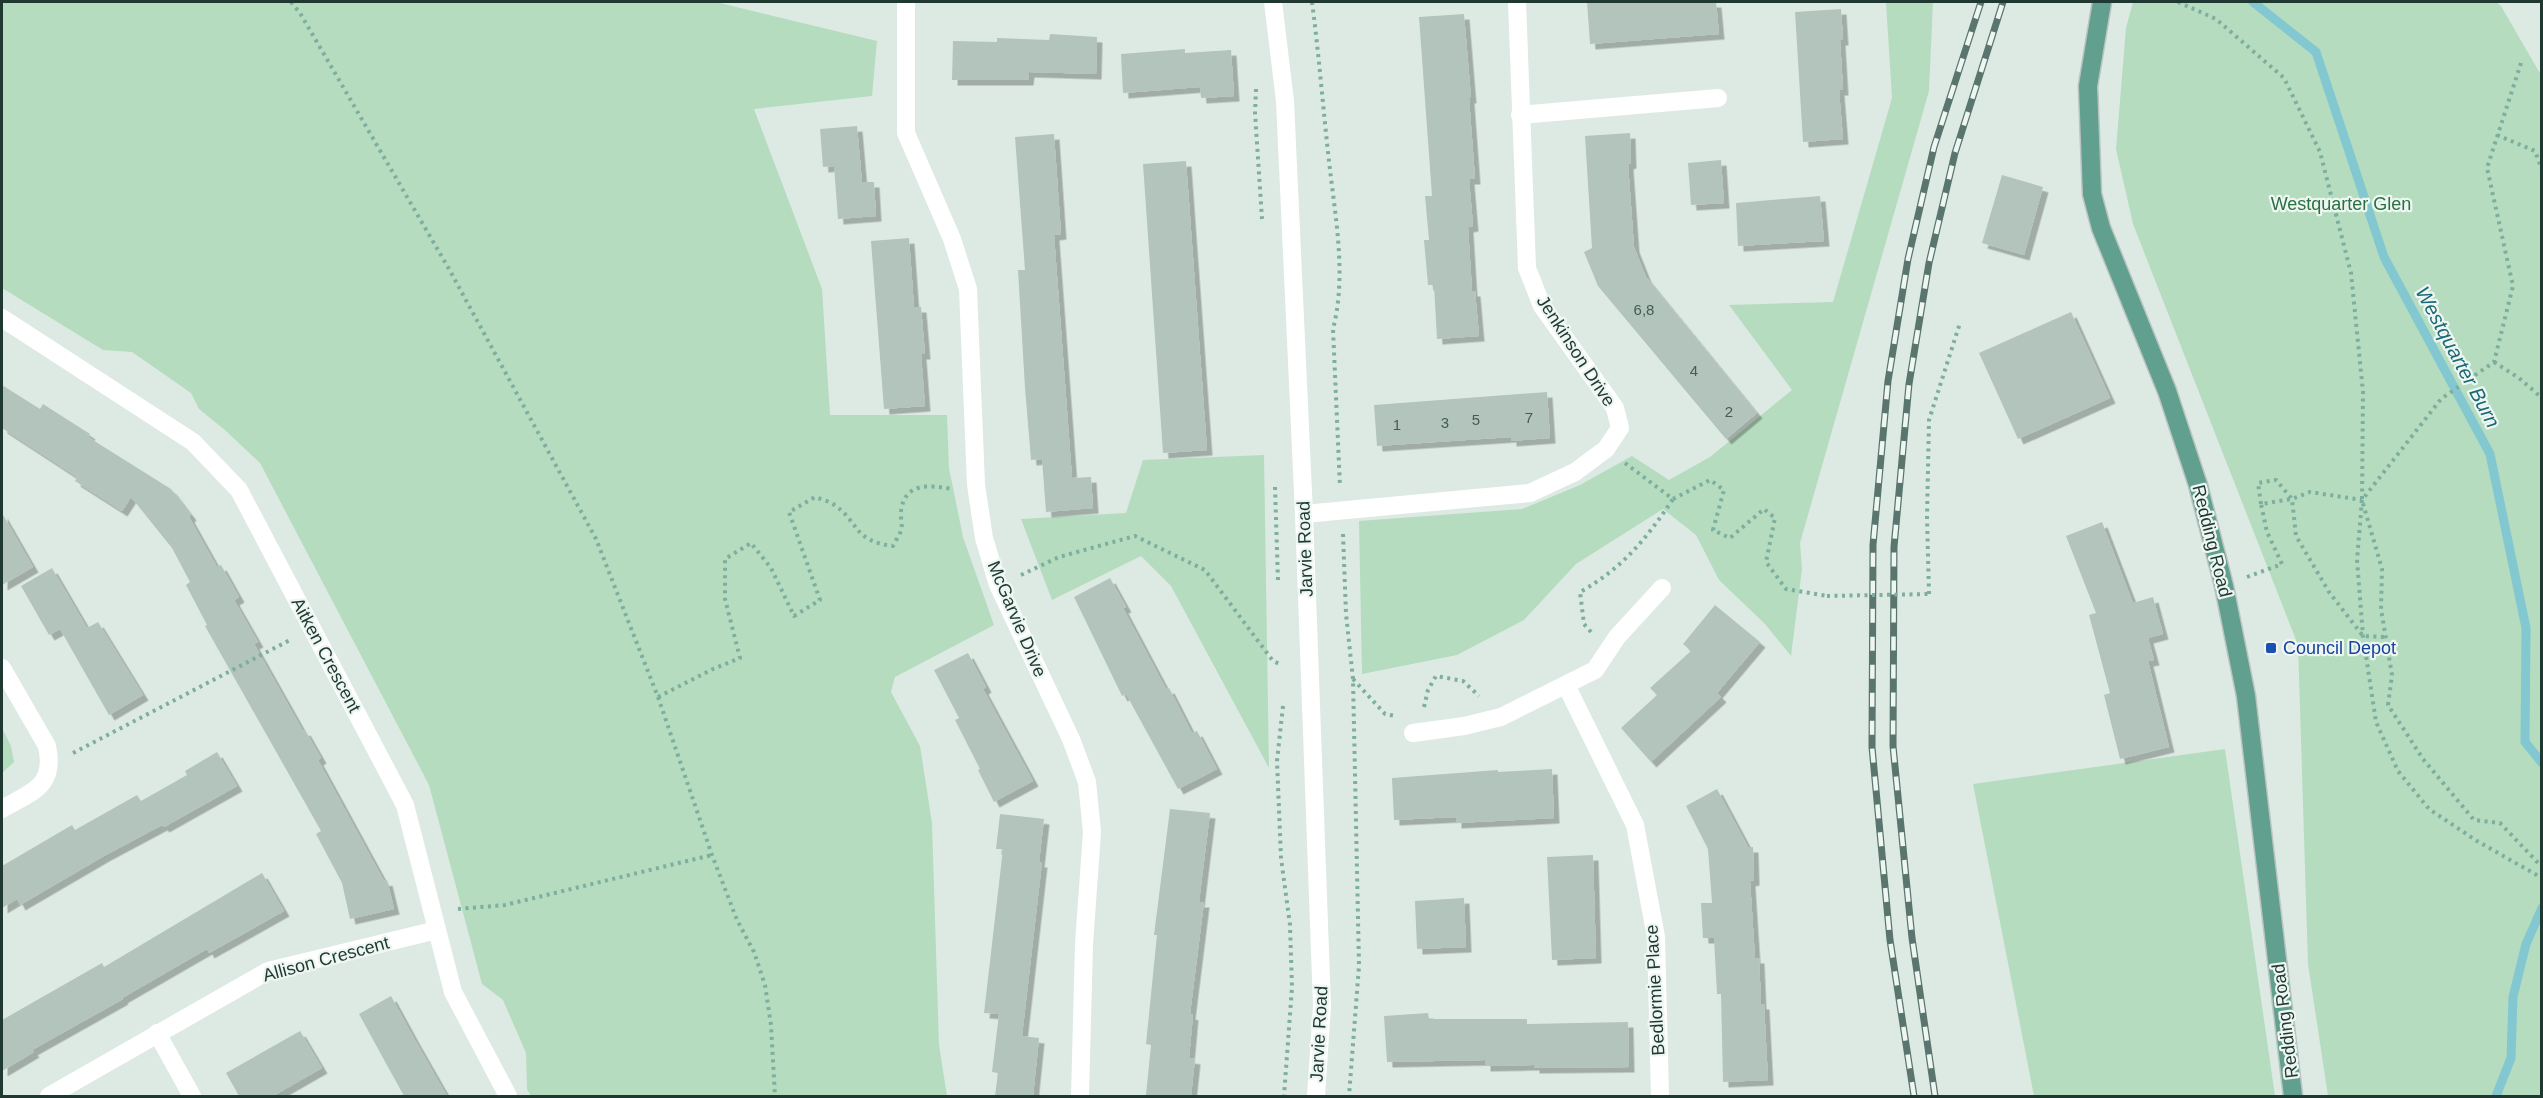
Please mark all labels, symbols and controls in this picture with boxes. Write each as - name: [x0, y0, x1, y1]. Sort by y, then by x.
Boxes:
- park label: Westquarter Glen: [2271, 194, 2411, 214]
- water label: Westquarter Burn: [2412, 283, 2504, 431]
- street label: Jenkinson Drive: [1533, 292, 1619, 410]
- house number: 6,8: [1634, 301, 1654, 318]
- house number: 4: [1690, 362, 1698, 379]
- house number: 2: [1725, 403, 1733, 420]
- house number: 7: [1525, 409, 1533, 426]
- house number: 5: [1472, 411, 1480, 428]
- house number: 3: [1441, 414, 1449, 431]
- house number: 1: [1393, 416, 1401, 433]
- street label: Redding Road: [2188, 483, 2236, 599]
- street label: Jarvie Road: [1293, 501, 1317, 597]
- street label: McGarvie Drive: [984, 558, 1050, 680]
- street label: Aitken Crescent: [287, 594, 365, 716]
- place label: Council Depot: [2283, 638, 2396, 658]
- marker: Council Depot: [2264, 641, 2278, 655]
- street label: Bedlormie Place: [1642, 924, 1668, 1056]
- street label: Allison Crescent: [261, 933, 391, 985]
- street label: Redding Road: [2268, 963, 2302, 1079]
- street label: Jarvie Road: [1307, 986, 1331, 1082]

